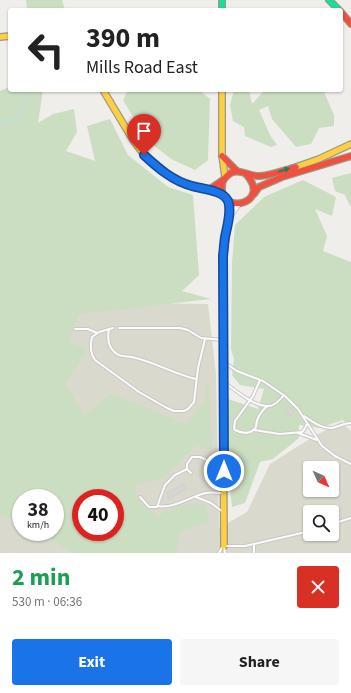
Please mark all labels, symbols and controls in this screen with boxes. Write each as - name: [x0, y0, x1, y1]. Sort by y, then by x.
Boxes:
- text: 390 m: [86, 18, 160, 58]
- icon: left: [20, 24, 72, 76]
- text: Mills Road East: [86, 55, 198, 80]
- pin: [127, 114, 161, 155]
- icon: arrive: [133, 120, 155, 142]
- one-way arrow: [278, 167, 290, 173]
- position arrow: [203, 450, 245, 492]
- north arrow: [303, 461, 339, 497]
- map controls: [303, 461, 339, 541]
- speed limit sign: 40: [72, 489, 124, 541]
- text: 38: [27, 496, 49, 524]
- button: search: [303, 505, 339, 541]
- text: km/h: [27, 518, 49, 532]
- text: 2 min: [12, 560, 70, 595]
- button: close: [297, 566, 339, 608]
- text: 530 m · 06:36: [12, 593, 82, 611]
- button: Exit: [12, 639, 172, 685]
- button: Share: [180, 639, 339, 685]

